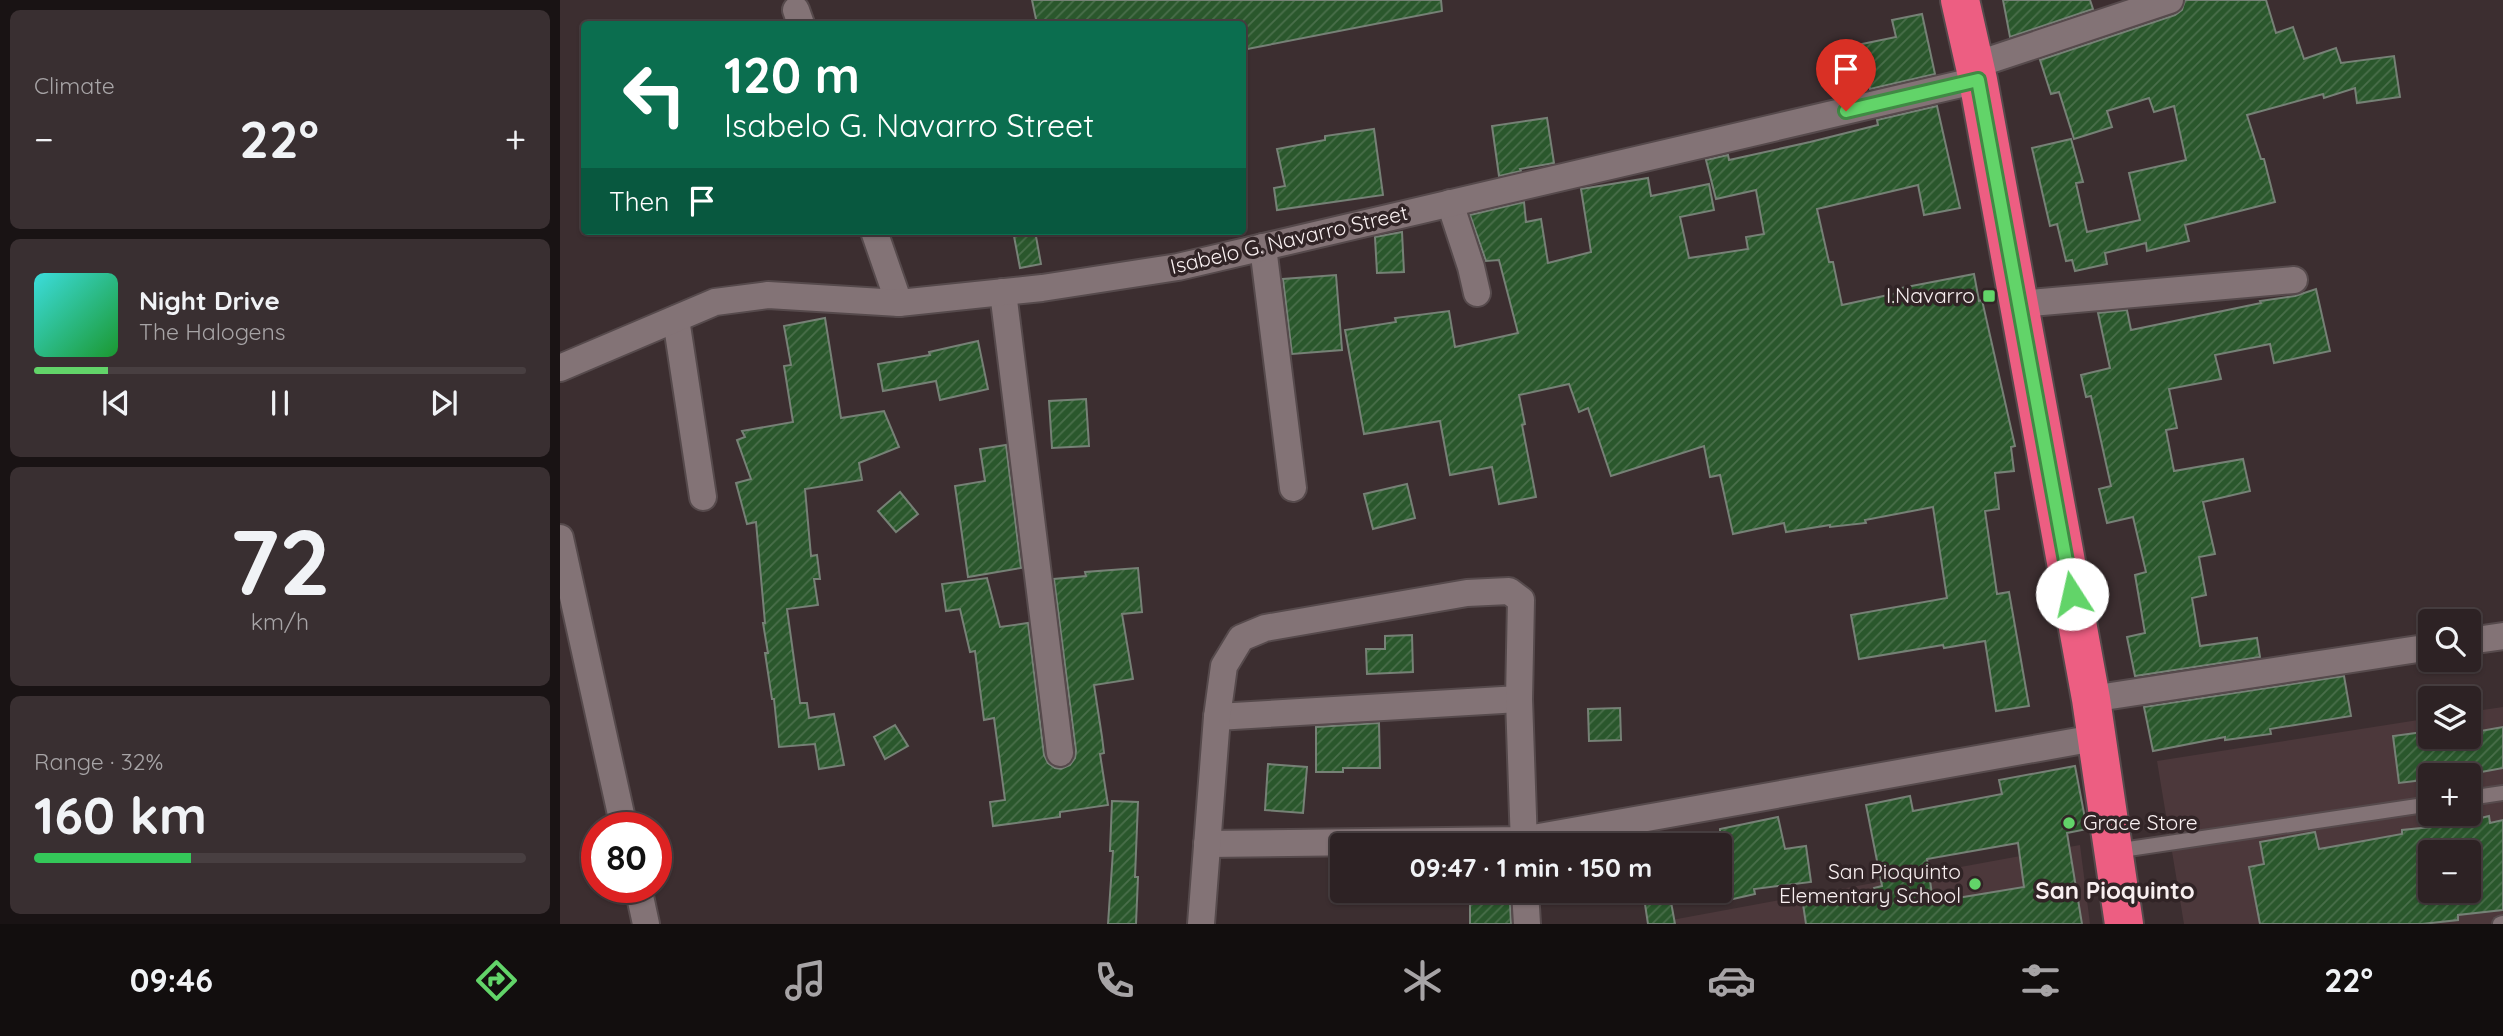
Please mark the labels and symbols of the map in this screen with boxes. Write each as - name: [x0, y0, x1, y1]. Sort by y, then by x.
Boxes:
- pin: [1816, 39, 1876, 111]
- street label: Isabelo G. Navarro Street: [1168, 199, 1410, 279]
- place label: I.Navarro: [1886, 282, 1975, 308]
- marker: I.Navarro: [1981, 288, 1997, 304]
- position arrow: [2035, 557, 2109, 631]
- place label: Grace Store: [2083, 809, 2198, 835]
- speed limit sign: 80: [581, 812, 672, 903]
- marker: Grace Store: [2061, 815, 2077, 831]
- place label: San Pioquinto Elementary School: [1779, 858, 1961, 908]
- district label: San Pioquinto: [2035, 875, 2195, 905]
- marker: San Pioquinto Elementary School: [1967, 876, 1983, 892]

